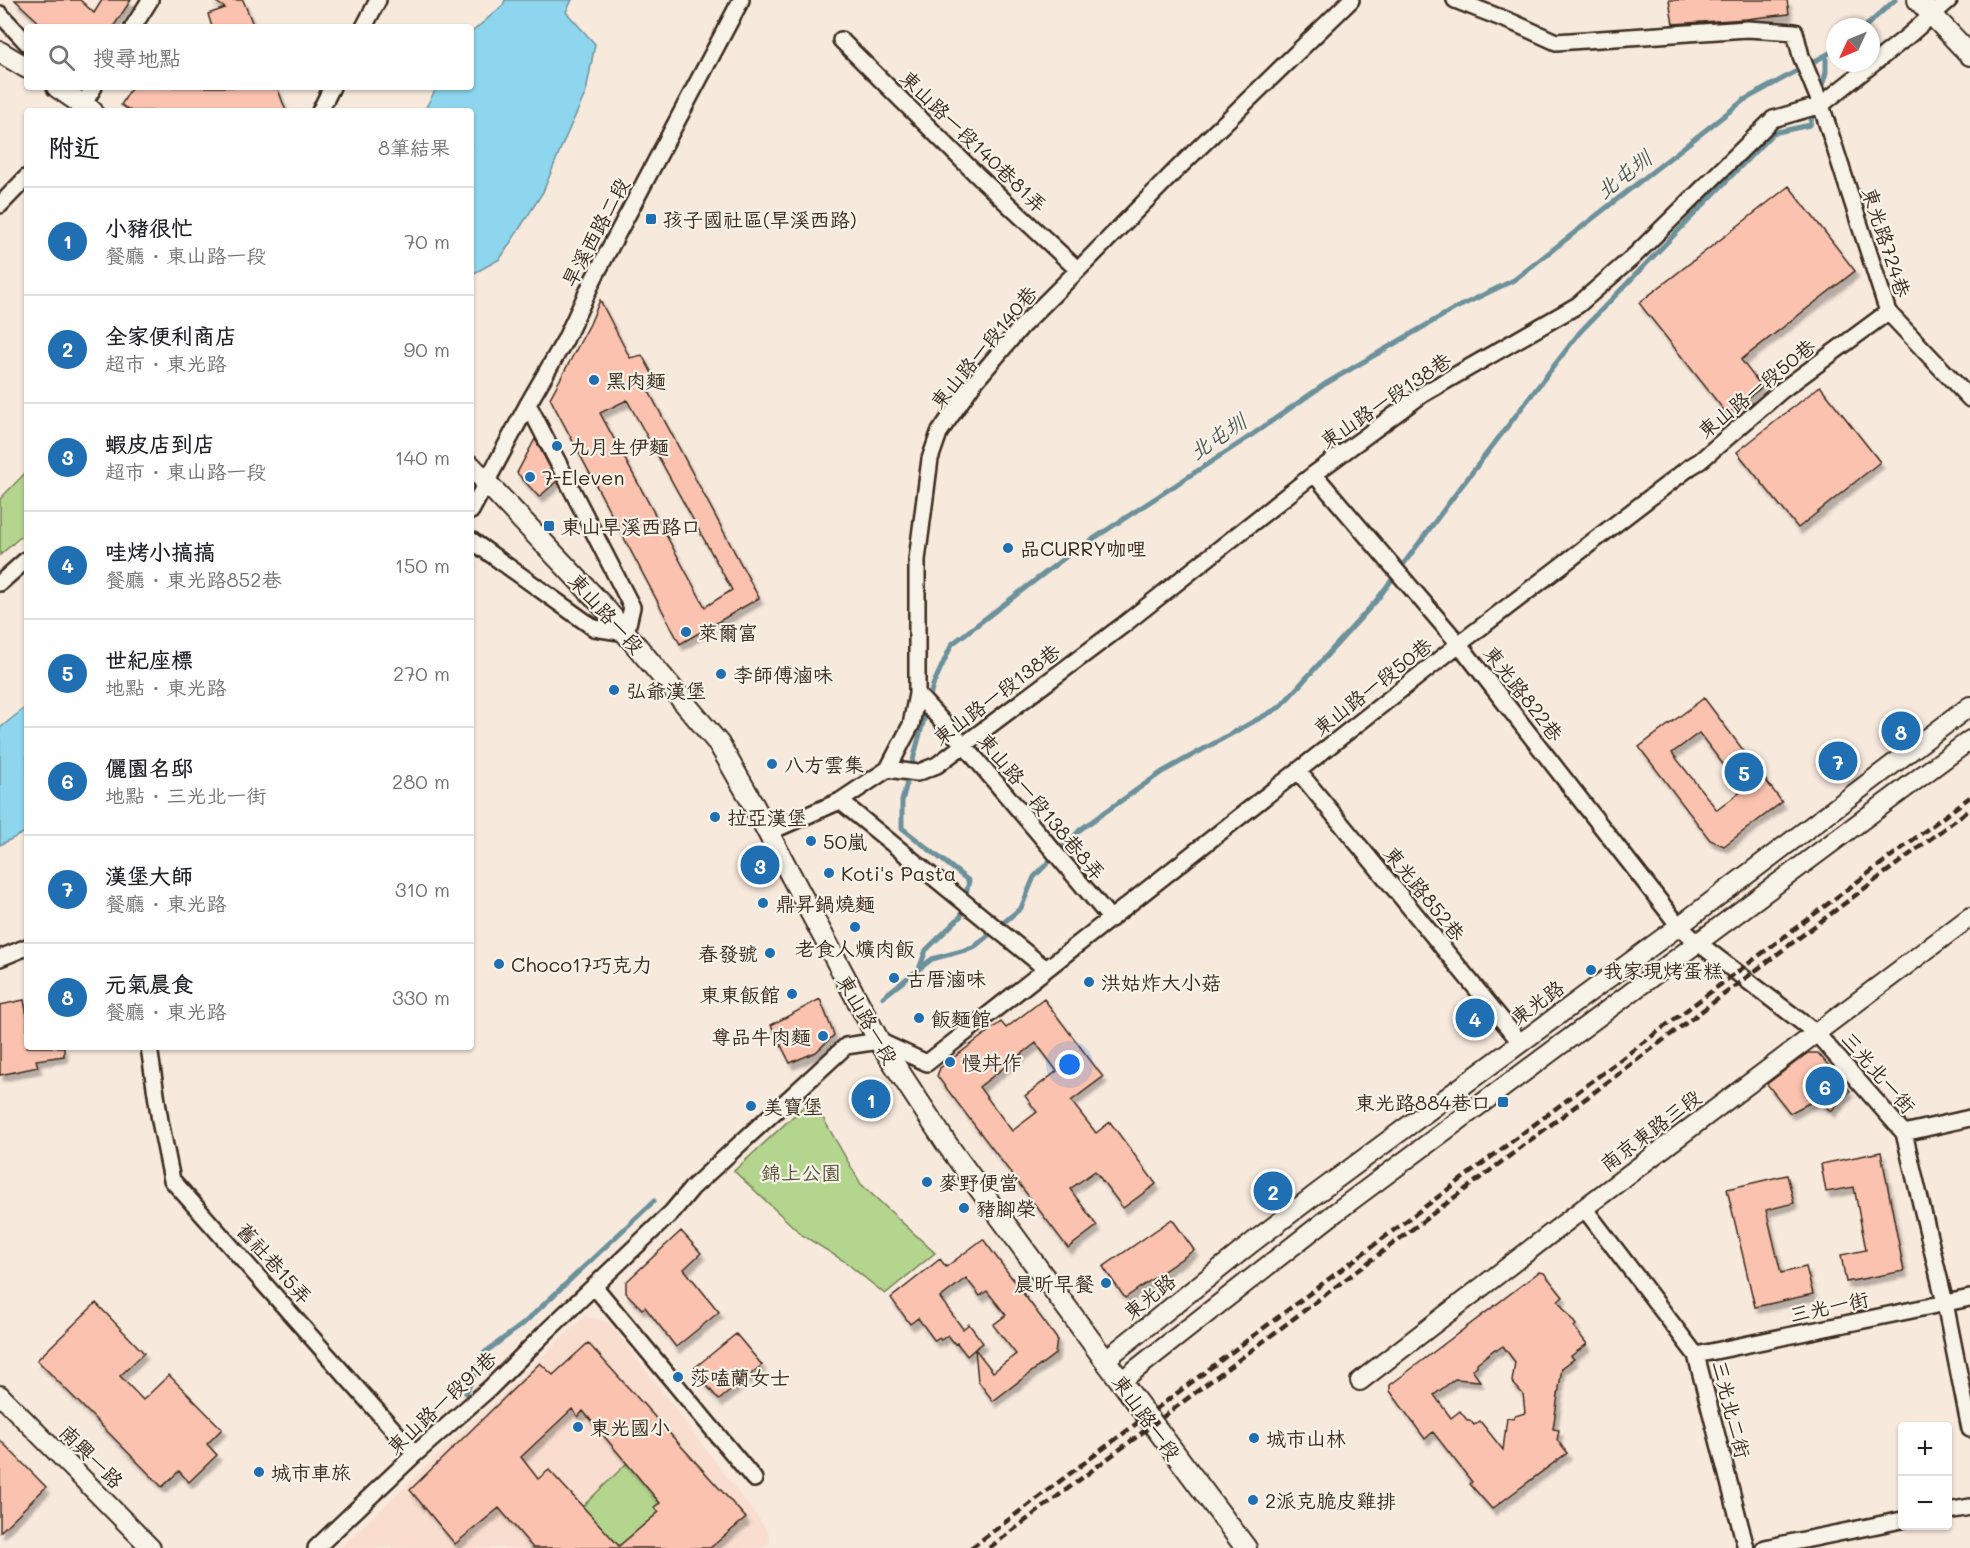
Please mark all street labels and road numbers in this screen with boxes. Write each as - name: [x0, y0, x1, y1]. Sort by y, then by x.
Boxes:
- street label: 東山路一段140巷81弄: [895, 64, 1053, 218]
- street label: 旱溪西路二段: [555, 173, 635, 291]
- street label: 東光路724巷: [1857, 184, 1917, 301]
- street label: 東山路一段140巷: [924, 279, 1043, 414]
- street label: 東山路一段50巷: [1692, 332, 1821, 443]
- street label: 東山路一段138巷: [1314, 346, 1456, 453]
- street label: 東山路一段: [564, 567, 650, 659]
- street label: 東山路一段50巷: [1307, 631, 1438, 741]
- street label: 東山路一段138巷: [927, 637, 1066, 750]
- street label: 東光路822巷: [1479, 640, 1570, 747]
- street label: 東山路一段138巷8弄: [973, 727, 1111, 885]
- street label: 東光路852巷: [1379, 840, 1472, 947]
- street label: 東山路一段: [832, 969, 904, 1069]
- street label: 東光路: [1505, 973, 1570, 1030]
- street label: 三光北一街: [1836, 1026, 1922, 1118]
- street label: 南京東路三段: [1594, 1084, 1706, 1176]
- street label: 舊社巷15弄: [232, 1217, 318, 1309]
- street label: 東光路: [1118, 1266, 1181, 1325]
- street label: 三光一街: [1787, 1285, 1871, 1327]
- street label: 東山路一段91巷: [381, 1344, 502, 1460]
- street label: 三光北二街: [1707, 1357, 1757, 1461]
- street label: 東山路一段: [1107, 1369, 1187, 1465]
- street label: 南興一路: [55, 1419, 130, 1494]

